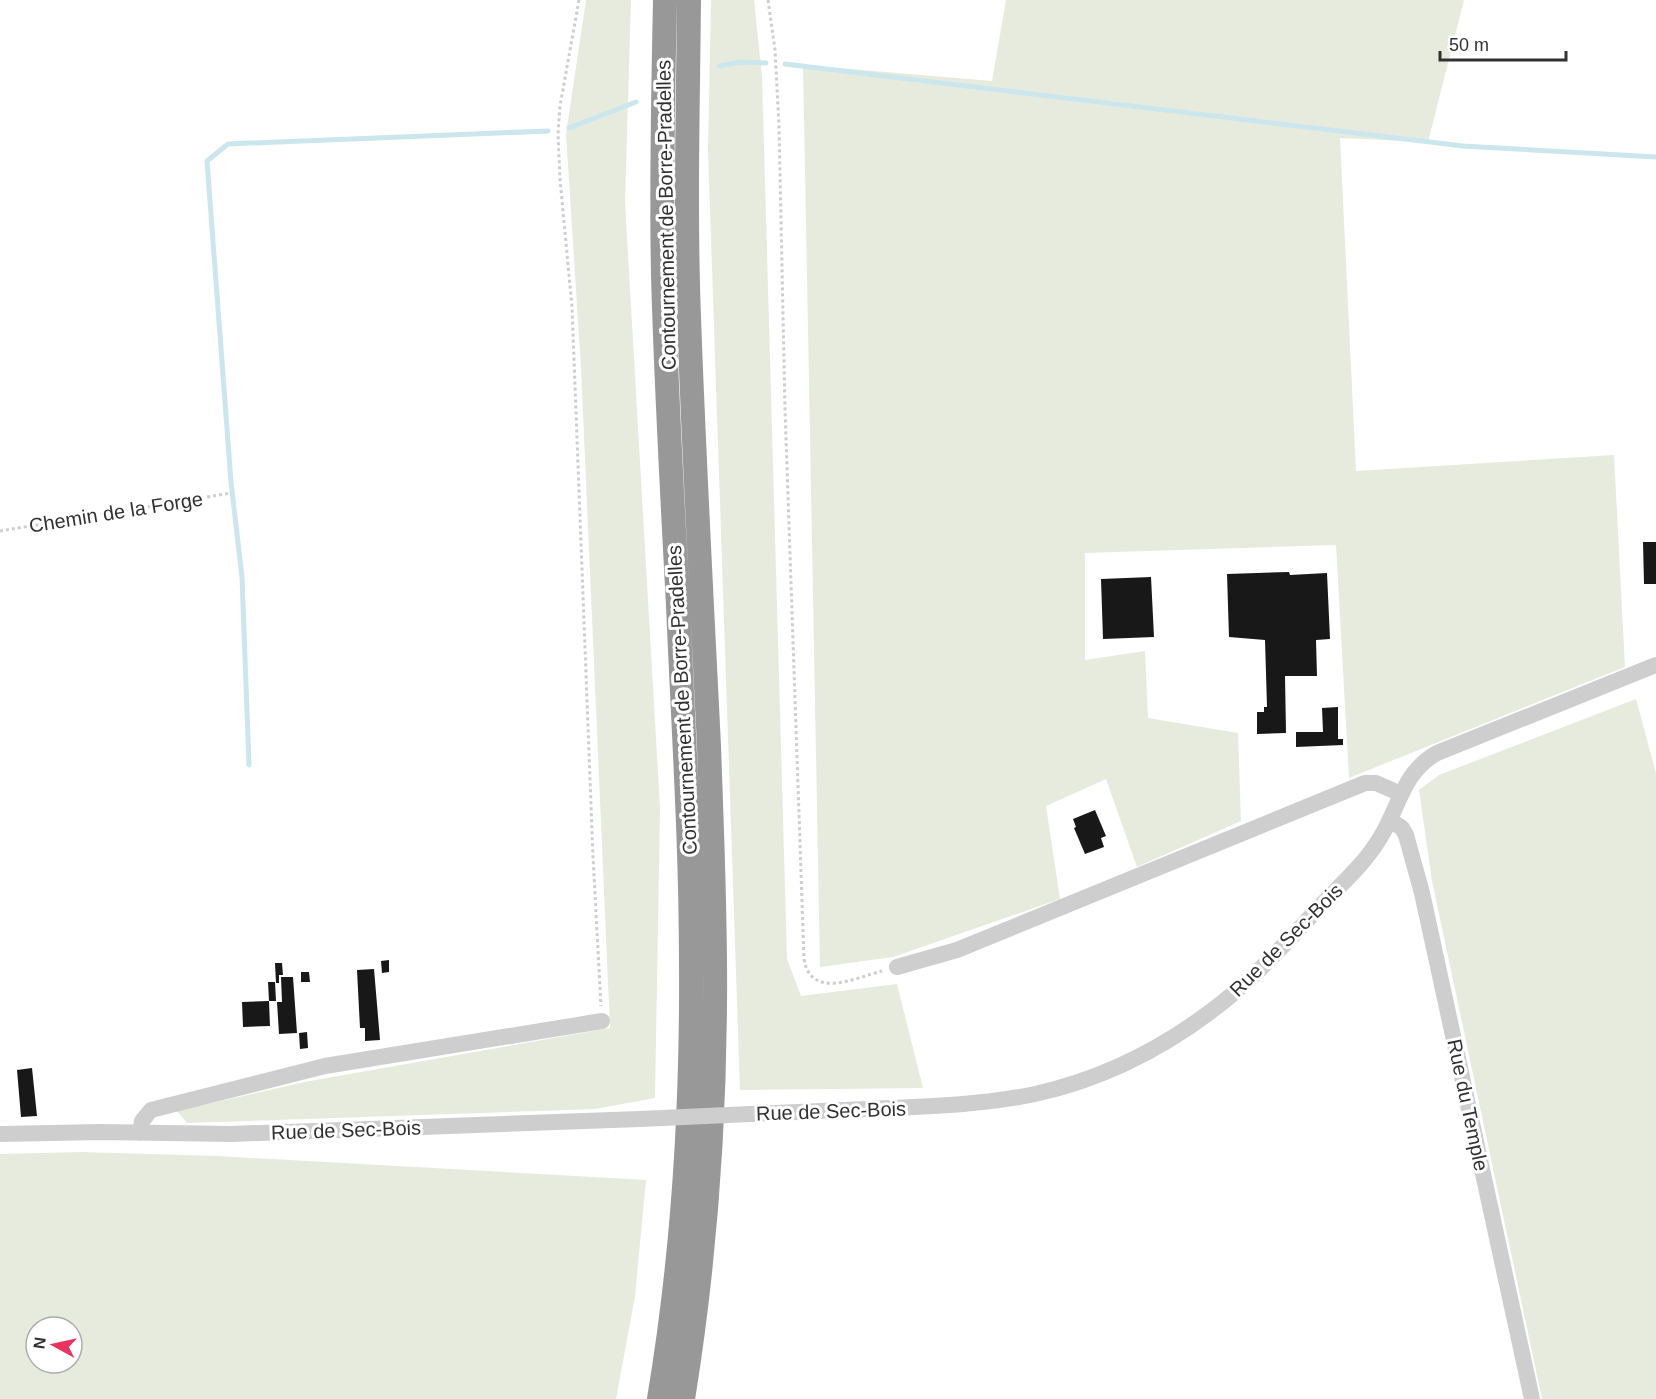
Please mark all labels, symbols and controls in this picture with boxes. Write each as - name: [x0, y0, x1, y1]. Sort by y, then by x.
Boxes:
- scale bar: [1440, 24, 1566, 62]
- text: 50 m: [1449, 35, 1489, 55]
- street label: Contournement de Borre-Pradelles: [652, 60, 680, 370]
- street label: Chemin de la Forge: [28, 487, 204, 537]
- street label: Contournement de Borre-Pradelles: [663, 545, 701, 855]
- street label: Rue de Sec-Bois: [1225, 879, 1347, 1001]
- street label: Rue du Temple: [1443, 1037, 1493, 1173]
- street label: Rue de Sec-Bois: [756, 1097, 906, 1125]
- street label: Rue de Sec-Bois: [271, 1116, 421, 1144]
- north arrow: [24, 1315, 84, 1375]
- text: N: [30, 1336, 49, 1350]

